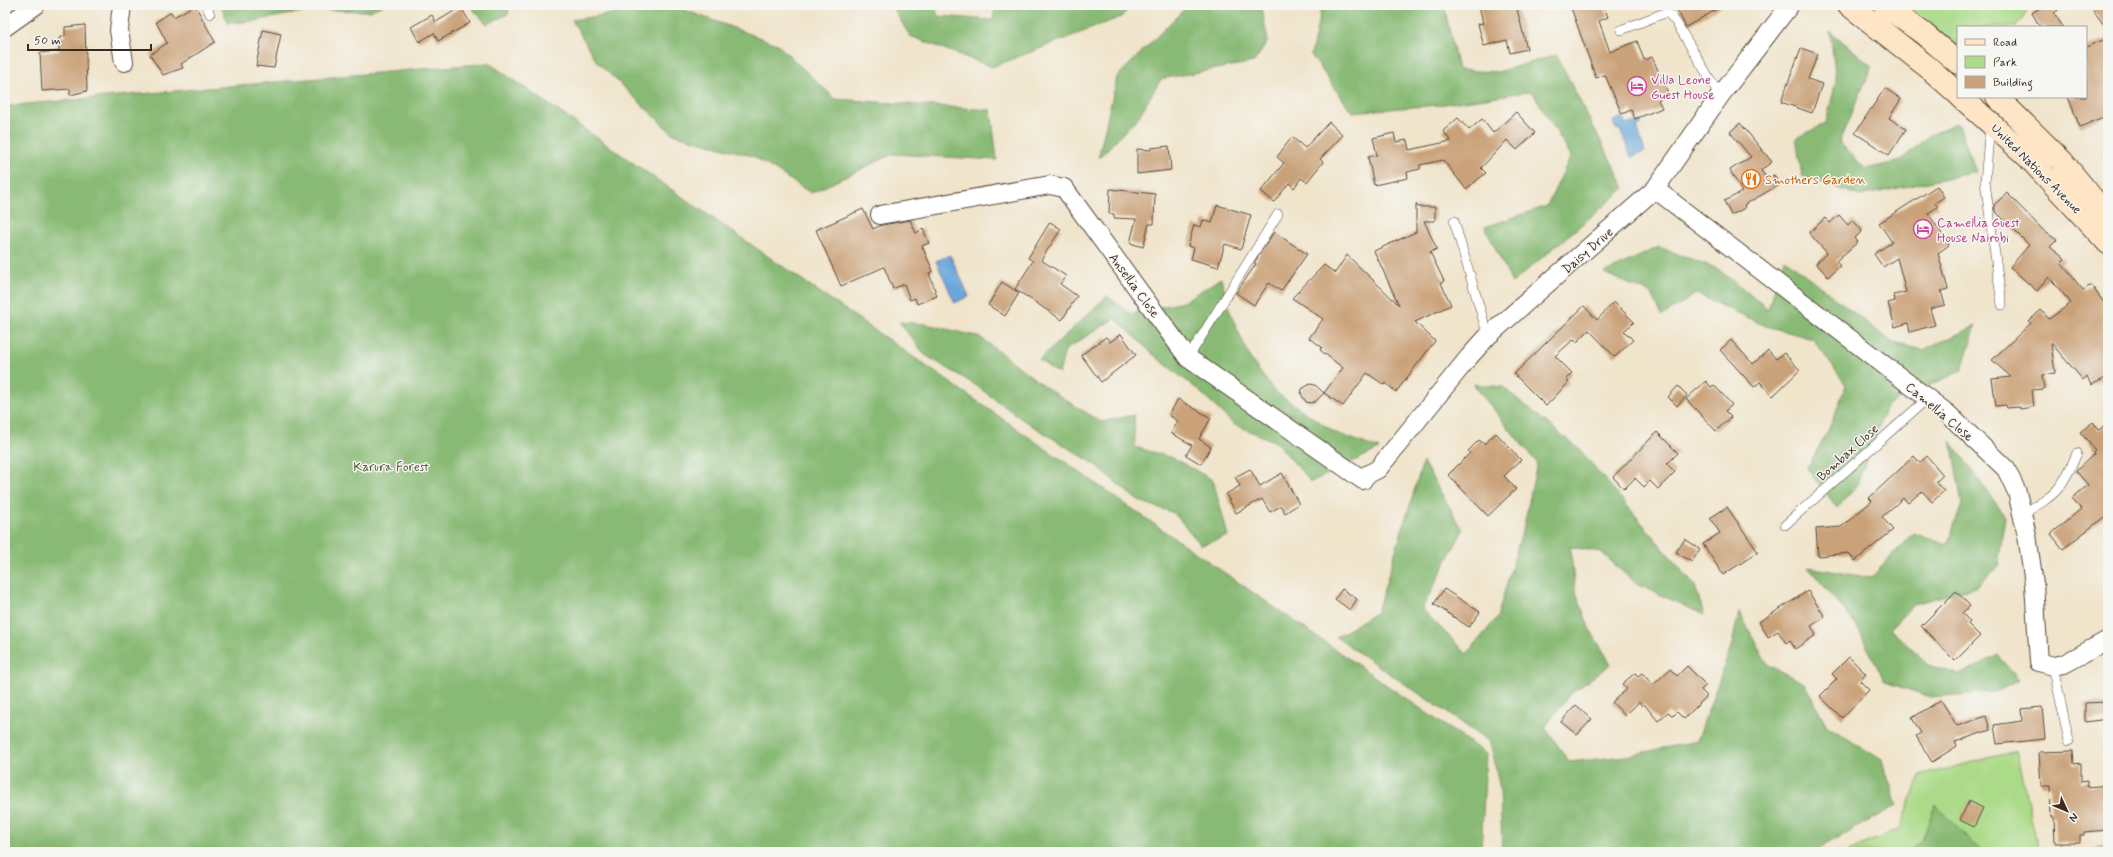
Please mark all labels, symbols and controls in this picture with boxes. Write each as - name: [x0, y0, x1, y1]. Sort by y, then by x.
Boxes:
- scale bar: [28, 26, 151, 52]
- legend: [1957, 26, 2087, 98]
- text: 50 m: [34, 33, 61, 49]
- text: Road: [1993, 35, 2017, 51]
- text: Park: [1993, 55, 2017, 71]
- place label: Villa Leone Guest House: [1651, 72, 1715, 104]
- hotel icon: Villa Leone Guest House: [1626, 75, 1648, 97]
- text: Building: [1993, 75, 2033, 92]
- street label: United Nations Avenue: [1987, 120, 2085, 218]
- restaurant icon: Smothers Garden: [1740, 168, 1762, 190]
- place label: Smothers Garden: [1765, 172, 1866, 189]
- place label: Camellia Guest House Nairobi: [1937, 215, 2020, 247]
- hotel icon: Camellia Guest House Nairobi: [1912, 218, 1934, 240]
- street label: Daisy Drive: [1559, 224, 1617, 278]
- street label: Ansellia Close: [1105, 250, 1163, 322]
- street label: Camellia Close: [1902, 379, 1976, 446]
- street label: Bombax Close: [1814, 421, 1882, 485]
- park label: Karura Forest: [353, 459, 429, 476]
- north arrow: [2047, 791, 2087, 831]
- text: N: [2066, 810, 2081, 825]

